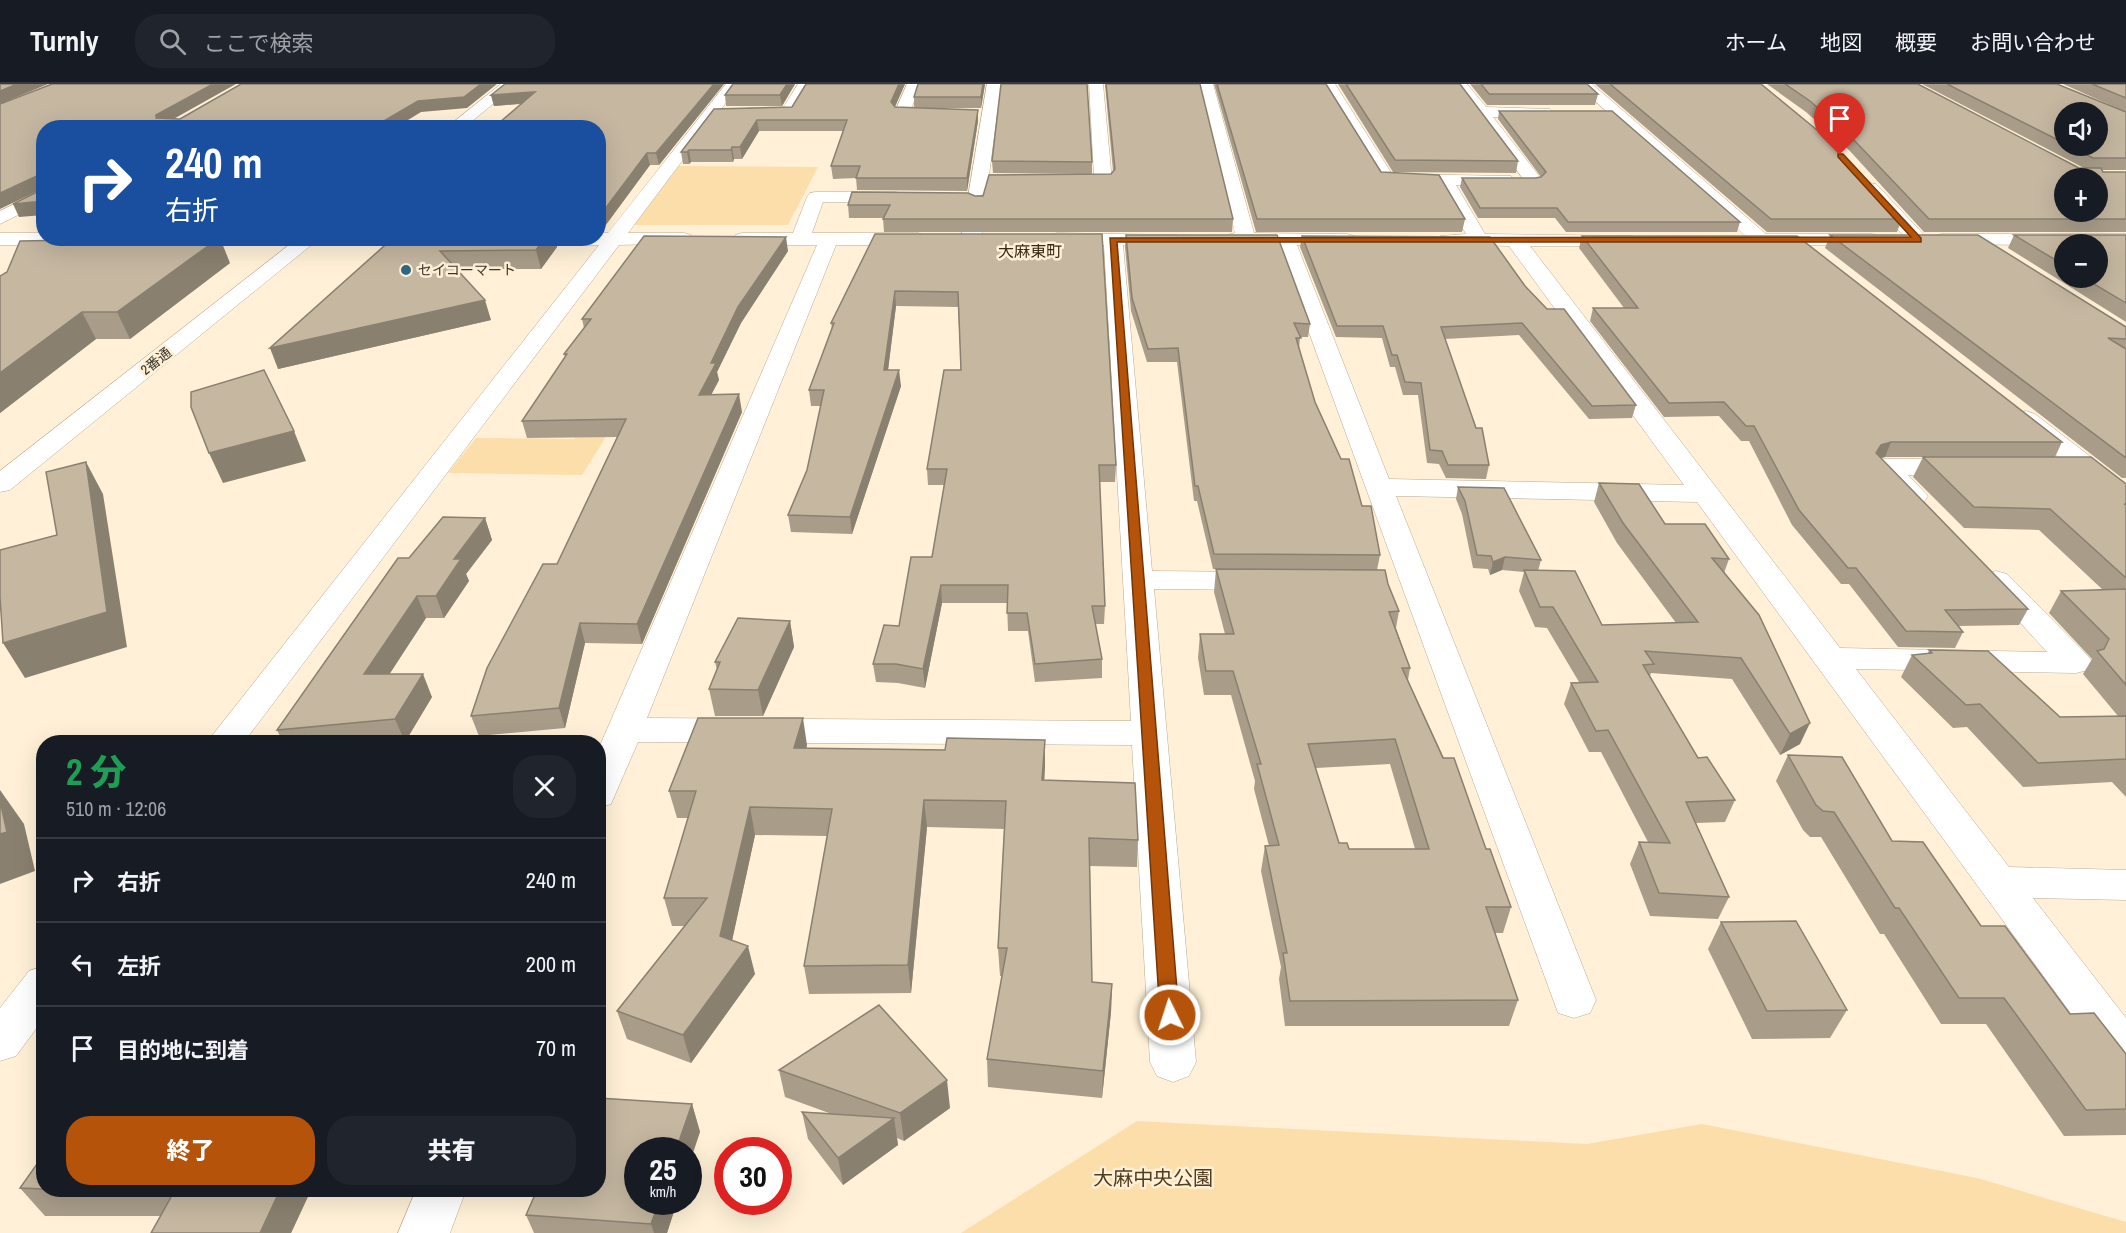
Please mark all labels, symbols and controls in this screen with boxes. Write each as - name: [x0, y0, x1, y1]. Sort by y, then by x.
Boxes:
- search box: [135, 14, 555, 68]
- text: Turnly: [30, 22, 99, 60]
- icon: search: [156, 25, 189, 58]
- text: ここで検索: [204, 28, 314, 58]
- text: ホーム: [1725, 28, 1787, 57]
- text: 地図: [1820, 28, 1862, 57]
- text: 概要: [1895, 28, 1937, 57]
- text: お問い合わせ: [1970, 28, 2096, 57]
- pin: [1814, 93, 1865, 155]
- icon: arrive: [1823, 102, 1856, 135]
- map controls: [2054, 102, 2108, 288]
- button: sound: [2054, 102, 2108, 156]
- text: 240 m: [165, 135, 263, 191]
- icon: right: [66, 144, 144, 222]
- button: +: [2054, 168, 2108, 222]
- text: 右折: [165, 192, 219, 228]
- button: −: [2054, 234, 2108, 288]
- district label: 大麻東町: [998, 240, 1062, 262]
- place label: セイコーマート: [418, 261, 516, 279]
- marker: セイコーマート: [399, 263, 413, 277]
- street label: 2番通: [137, 343, 175, 379]
- text: 2 分: [66, 748, 127, 796]
- button: close: [513, 755, 576, 818]
- text: 510 m · 12:06: [66, 795, 166, 822]
- icon: right: [66, 864, 99, 897]
- text: 240 m: [526, 865, 576, 895]
- text: 右折: [117, 867, 161, 897]
- icon: left: [66, 948, 99, 981]
- text: 200 m: [526, 949, 576, 979]
- text: 左折: [117, 951, 161, 981]
- position arrow: [1138, 983, 1202, 1047]
- icon: arrive: [66, 1032, 99, 1065]
- text: 70 m: [536, 1033, 576, 1063]
- text: 目的地に到着: [117, 1035, 249, 1065]
- button: 終了: [66, 1116, 315, 1185]
- button: 共有: [327, 1116, 576, 1185]
- speed limit sign: 30: [714, 1137, 792, 1215]
- text: 25: [649, 1149, 677, 1189]
- park label: 大麻中央公園: [1093, 1164, 1213, 1191]
- text: km/h: [650, 1181, 676, 1202]

